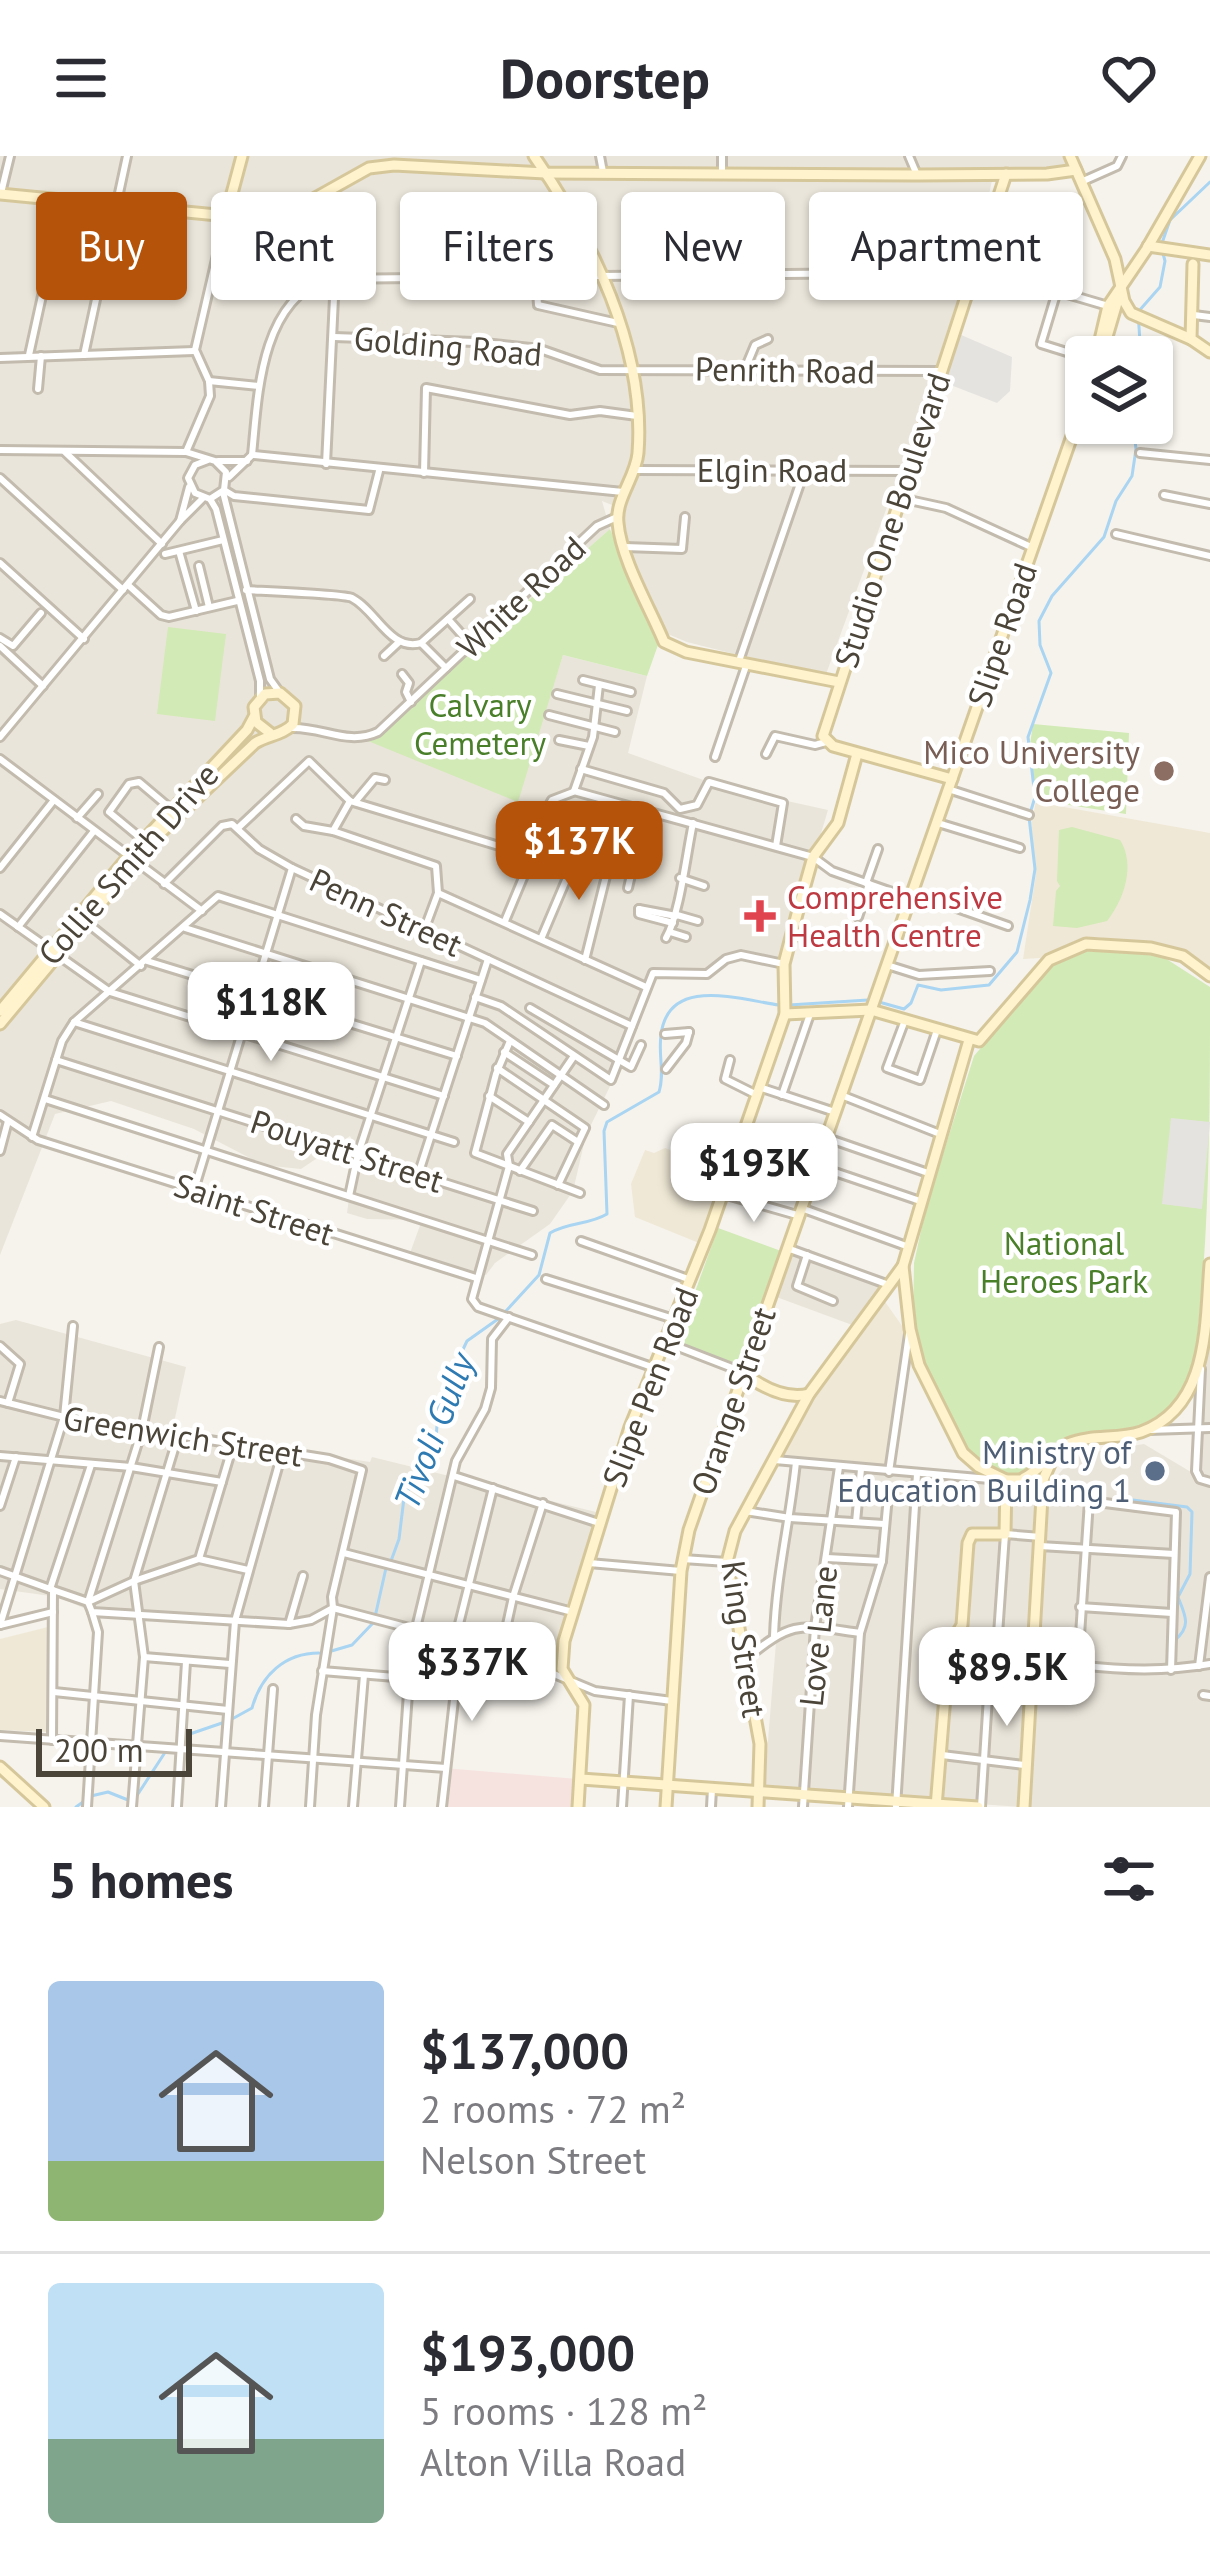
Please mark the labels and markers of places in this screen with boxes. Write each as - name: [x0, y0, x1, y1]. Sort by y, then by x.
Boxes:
- place label: Mico University College: [923, 730, 1141, 811]
- marker: Mico University College: [1151, 758, 1177, 784]
- pin: $137K: [495, 801, 663, 903]
- place label: Comprehensive Health Centre: [787, 875, 1003, 956]
- marker: Comprehensive Health Centre: [744, 900, 776, 932]
- pin: $118K: [187, 962, 355, 1064]
- pin: $193K: [670, 1123, 838, 1225]
- place label: Ministry of Education Building 1: [837, 1430, 1132, 1511]
- marker: Ministry of Education Building 1: [1142, 1458, 1168, 1484]
- pin: $337K: [388, 1622, 556, 1724]
- pin: $89.5K: [909, 1627, 1105, 1729]

